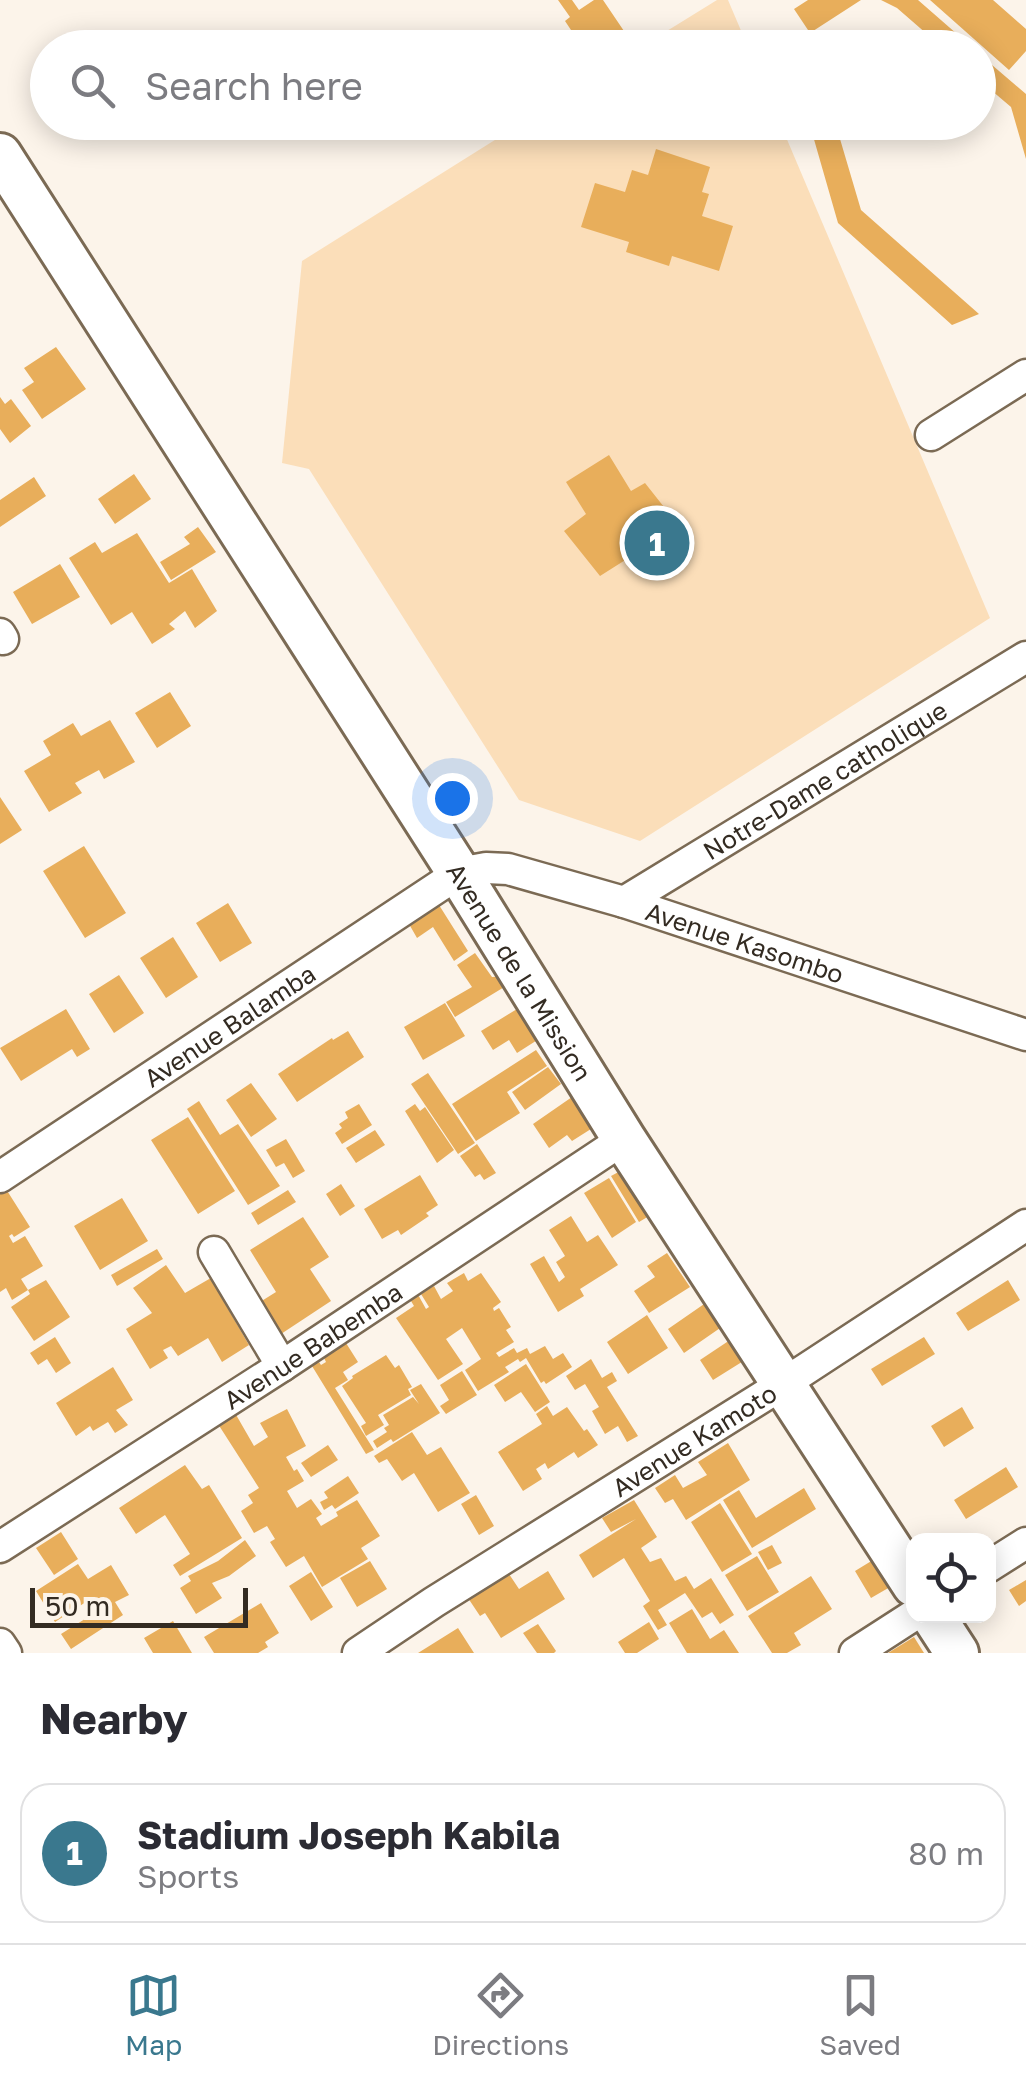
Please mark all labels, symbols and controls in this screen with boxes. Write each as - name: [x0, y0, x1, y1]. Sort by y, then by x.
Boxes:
- search box: [30, 30, 996, 140]
- icon: search: [65, 58, 120, 113]
- text: Search here: [145, 63, 363, 108]
- pin: 1: [624, 506, 690, 580]
- street label: Notre-Dame catholique: [697, 694, 952, 866]
- your location: [427, 773, 478, 824]
- street label: Avenue de la Mission: [441, 856, 599, 1086]
- street label: Avenue Kasombo: [642, 895, 848, 989]
- street label: Avenue Balamba: [138, 957, 321, 1093]
- street label: Avenue Babemba: [218, 1275, 408, 1415]
- street label: Avenue Kamoto: [606, 1377, 782, 1503]
- map controls: [906, 1533, 996, 1623]
- button: locate: [906, 1533, 996, 1623]
- scale bar: [30, 1583, 248, 1628]
- text: 50 m: [45, 1589, 110, 1622]
- text: Nearby: [40, 1693, 188, 1743]
- text: Stadium Joseph Kabila: [137, 1812, 560, 1857]
- text: 1: [66, 1834, 83, 1872]
- text: 80 m: [908, 1834, 984, 1872]
- text: Sports: [137, 1857, 239, 1895]
- tab: Map: [125, 1968, 182, 2061]
- tab: Directions: [432, 1968, 569, 2061]
- tab: Saved: [819, 1968, 901, 2061]

